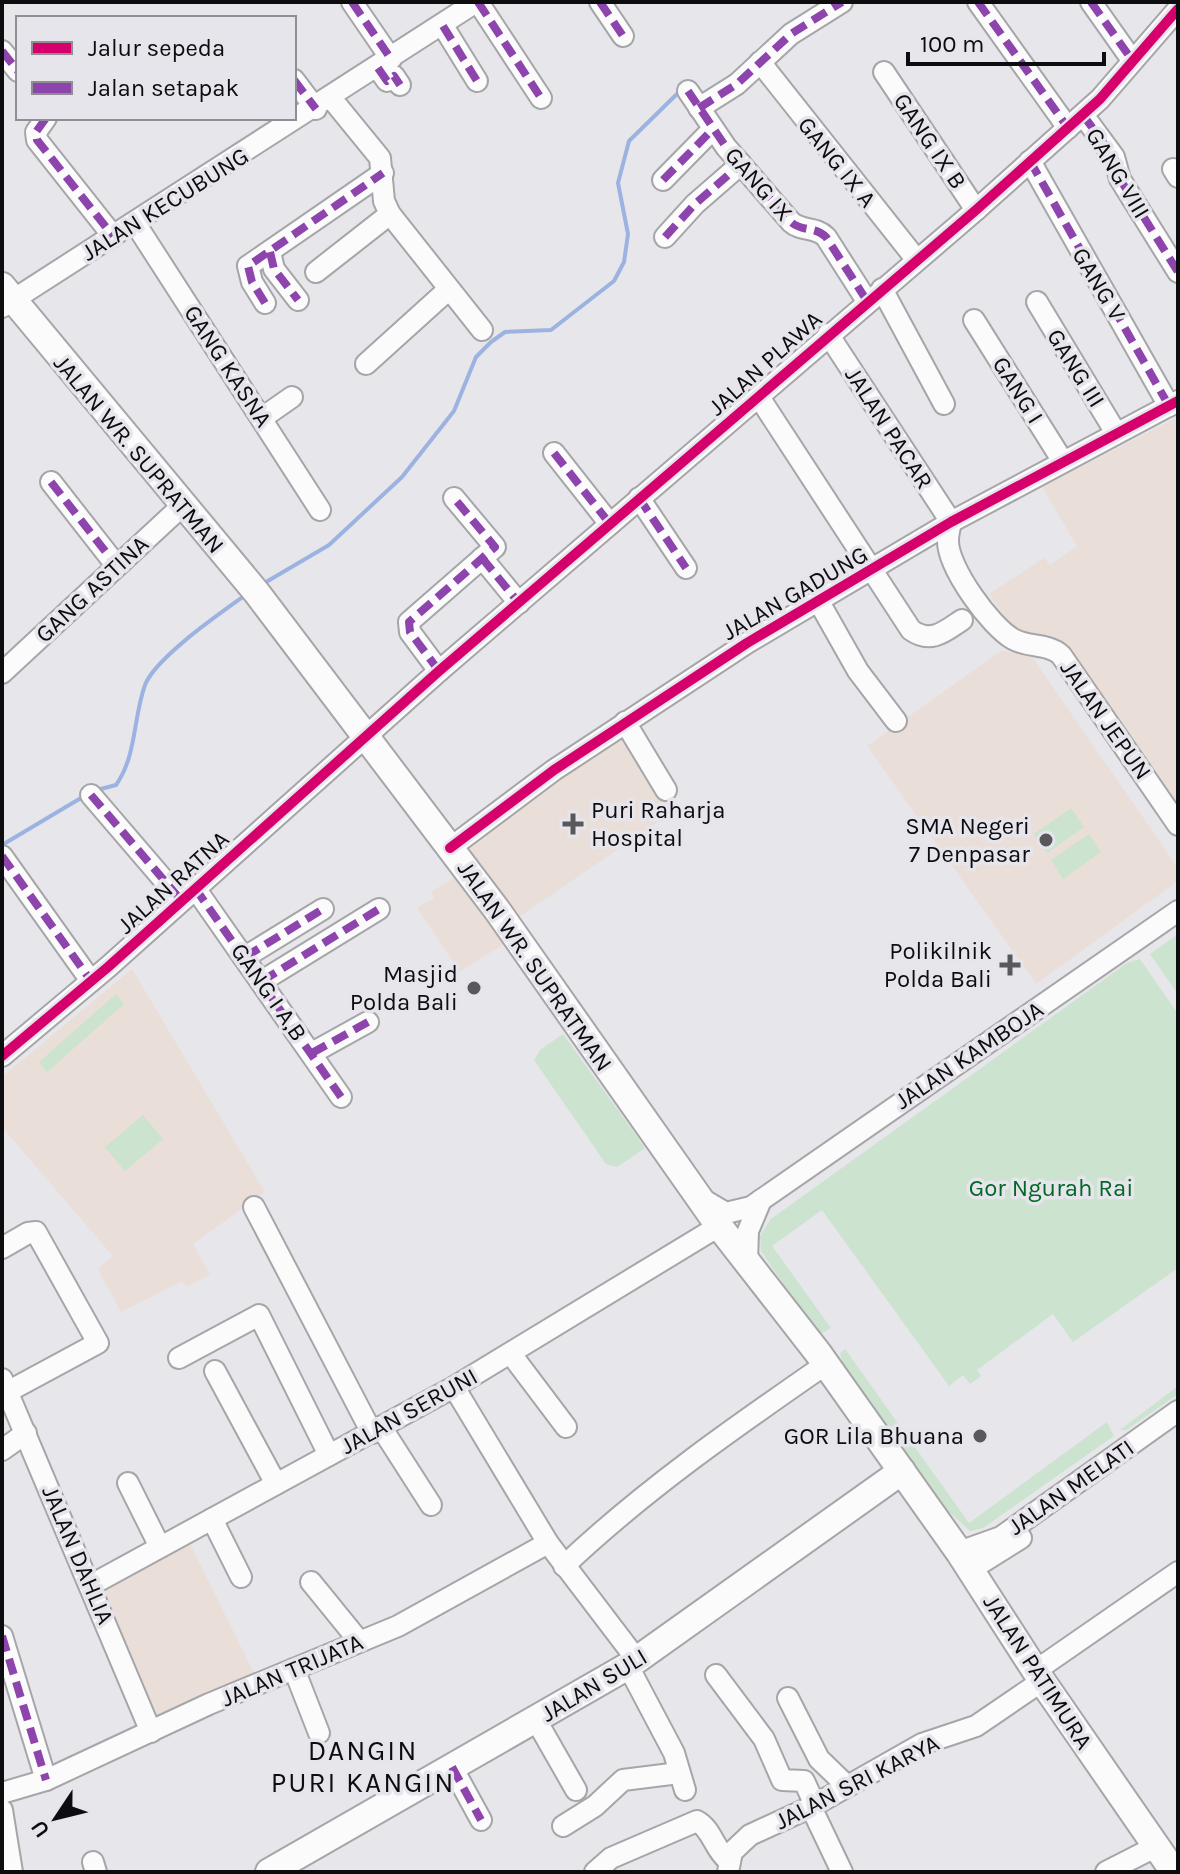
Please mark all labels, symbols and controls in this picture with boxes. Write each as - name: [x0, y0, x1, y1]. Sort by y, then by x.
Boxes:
- legend: [16, 16, 296, 120]
- scale bar: [908, 16, 1104, 66]
- text: 100 m: [920, 30, 985, 58]
- text: Jalur sepeda: [88, 34, 225, 62]
- text: Jalan setapak: [88, 74, 239, 102]
- street label: GANG IX B: [888, 88, 972, 194]
- street label: GANG IX A: [792, 111, 882, 213]
- street label: GANG VIII: [1080, 123, 1156, 223]
- street label: JALAN KECUBUNG: [76, 141, 254, 267]
- street label: GANG IX: [719, 141, 799, 227]
- street label: GANG V: [1066, 242, 1132, 326]
- street label: GANG KASNA: [178, 300, 278, 432]
- street label: JALAN PLAWA: [703, 305, 828, 421]
- street label: GANG III: [1041, 324, 1111, 412]
- street label: JALAN WR. SUPRATMAN: [48, 349, 230, 559]
- street label: GANG I: [987, 351, 1049, 429]
- street label: JALAN PACAR: [839, 362, 939, 494]
- street label: GANG ASTINA: [30, 530, 154, 648]
- street label: JALAN GADUNG: [717, 540, 873, 646]
- street label: JALAN JEPUN: [1055, 655, 1157, 785]
- place label: Puri Raharja Hospital: [591, 796, 725, 852]
- place label: SMA Negeri 7 Denpasar: [905, 812, 1030, 868]
- marker: Puri Raharja Hospital: [562, 813, 584, 835]
- street label: JALAN RATNA: [111, 825, 235, 939]
- marker: SMA Negeri 7 Denpasar: [1037, 831, 1055, 849]
- street label: JALAN WR. SUPRATMAN: [452, 855, 618, 1077]
- place label: Polikilnik Polda Bali: [884, 937, 992, 993]
- street label: GANG I A,B: [225, 938, 313, 1046]
- marker: Polikilnik Polda Bali: [999, 954, 1021, 976]
- place label: Masjid Polda Bali: [350, 960, 458, 1016]
- marker: Masjid Polda Bali: [465, 979, 483, 997]
- street label: JALAN KAMBOJA: [889, 995, 1049, 1115]
- park label: Gor Ngurah Rai: [969, 1174, 1133, 1202]
- street label: JALAN SERUNI: [336, 1362, 482, 1460]
- place label: GOR Lila Bhuana: [784, 1422, 964, 1450]
- marker: GOR Lila Bhuana: [971, 1427, 989, 1445]
- street label: JALAN MELATI: [1003, 1433, 1139, 1541]
- street label: JALAN DAHLIA: [36, 1481, 120, 1629]
- street label: JALAN PATIMURA: [978, 1589, 1099, 1755]
- street label: JALAN TRIJATA: [217, 1627, 367, 1712]
- street label: JALAN SULI: [536, 1642, 652, 1728]
- street label: JALAN SRI KARYA: [770, 1728, 944, 1835]
- district label: DANGIN PURI KANGIN: [271, 1734, 455, 1799]
- north arrow: [16, 1778, 96, 1858]
- text: U: [25, 1815, 55, 1843]

